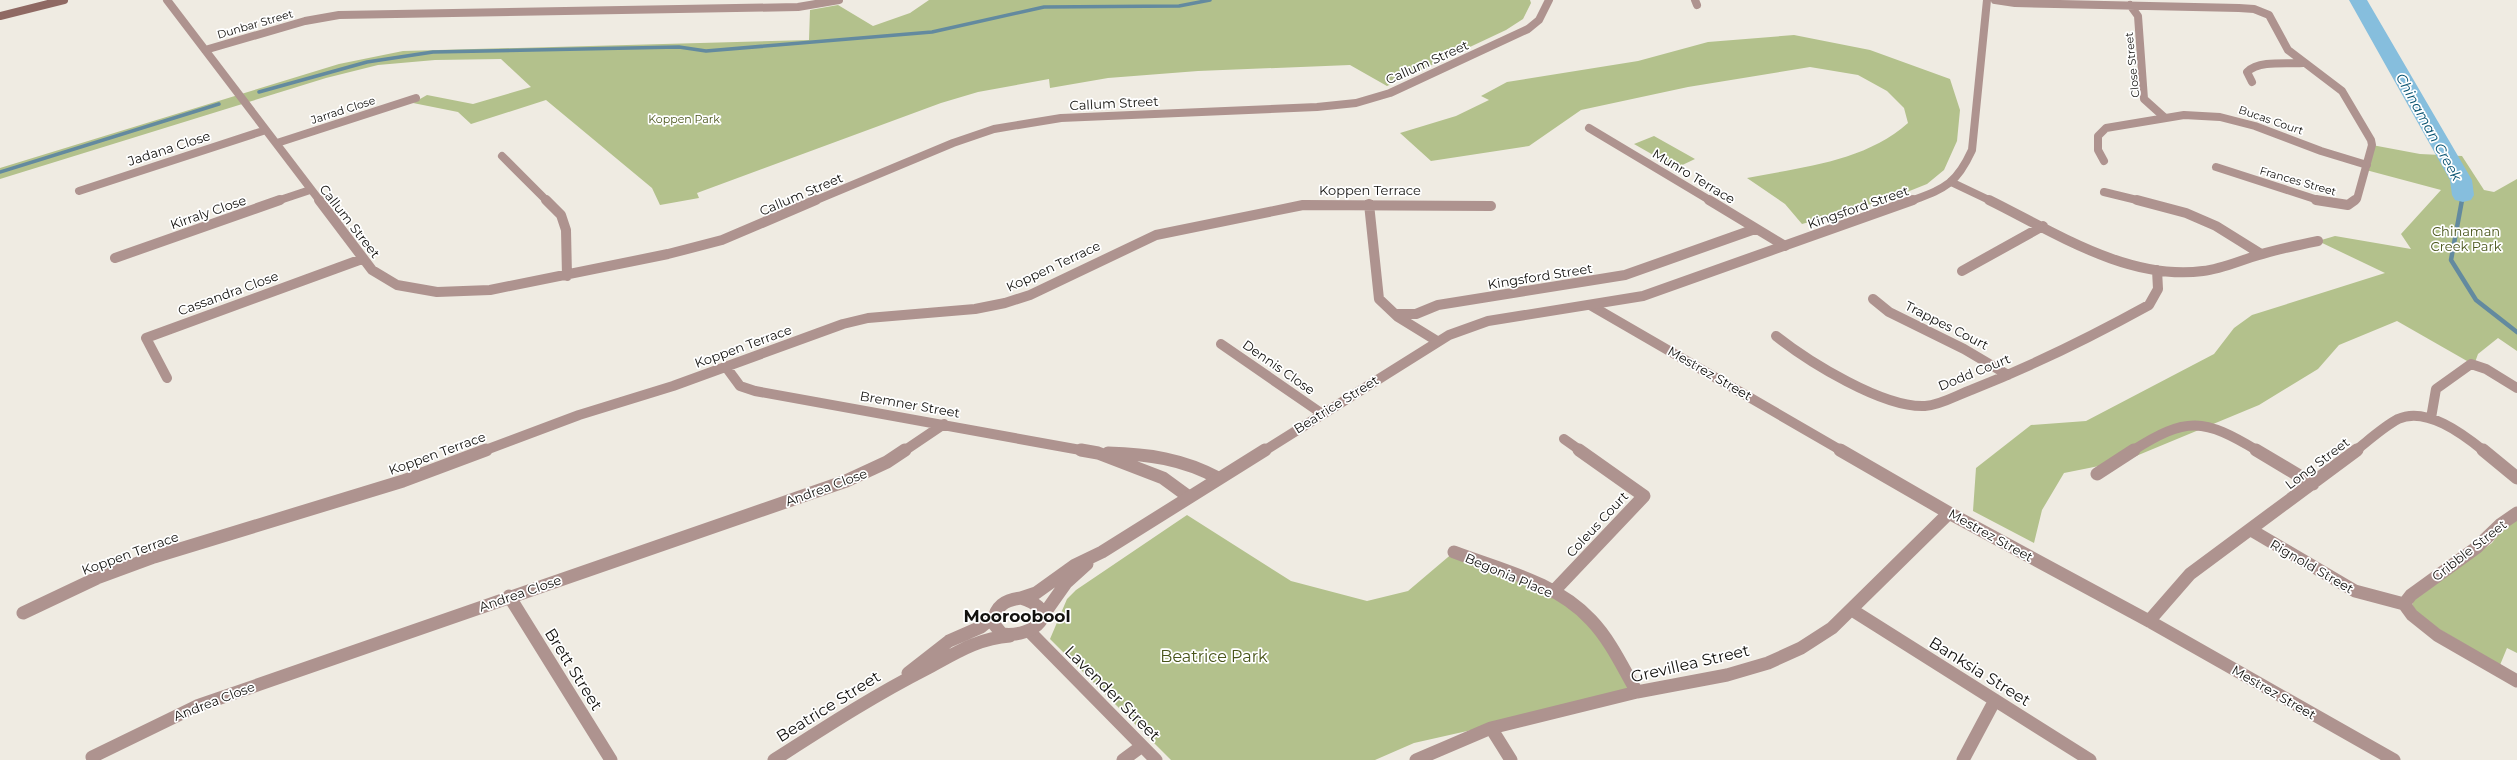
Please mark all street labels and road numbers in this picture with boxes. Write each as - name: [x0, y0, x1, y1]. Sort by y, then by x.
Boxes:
- street label: Dunbar Street: [215, 6, 295, 42]
- street label: Close Street: [2122, 31, 2142, 98]
- street label: Callum Street: [1383, 37, 1471, 87]
- street label: Jarrad Close: [308, 93, 377, 127]
- street label: Callum Street: [1069, 93, 1159, 113]
- street label: Bucas Court: [2237, 102, 2306, 138]
- street label: Jadana Close: [125, 127, 212, 169]
- street label: Munro Terrace: [1650, 145, 1738, 207]
- street label: Frances Street: [2258, 163, 2338, 199]
- street label: Callum Street: [757, 169, 845, 219]
- street label: Callum Street: [316, 181, 384, 261]
- street label: Koppen Terrace: [1319, 182, 1421, 198]
- street label: Kingsford Street: [1805, 182, 1911, 232]
- street label: Kirraly Close: [168, 192, 248, 232]
- street label: Koppen Terrace: [1003, 237, 1103, 295]
- street label: Kingsford Street: [1487, 260, 1593, 292]
- street label: Cassandra Close: [176, 267, 280, 319]
- street label: Trappes Court: [1903, 297, 1991, 353]
- street label: Koppen Terrace: [692, 321, 794, 371]
- street label: Dennis Close: [1240, 336, 1318, 398]
- street label: Mestrez Street: [1665, 343, 1755, 403]
- street label: Dodd Court: [1936, 350, 2012, 394]
- street label: Beatrice Street: [1291, 372, 1381, 436]
- street label: Bremner Street: [859, 387, 961, 421]
- street label: Koppen Terrace: [386, 428, 488, 478]
- street label: Long Street: [2282, 434, 2352, 492]
- street label: Andrea Close: [783, 465, 869, 509]
- street label: Coleus Court: [1563, 488, 1631, 560]
- street label: Mestrez Street: [1946, 505, 2036, 565]
- street label: Gribble Street: [2428, 516, 2510, 584]
- street label: Koppen Terrace: [79, 528, 181, 578]
- street label: Rignold Street: [2267, 536, 2357, 596]
- street label: Begonia Place: [1463, 549, 1555, 601]
- street label: Andrea Close: [477, 571, 563, 615]
- street label: Brett Street: [541, 625, 607, 714]
- street label: Banksia Street: [1926, 633, 2034, 710]
- street label: Grevillea Street: [1629, 640, 1752, 686]
- street label: Lavender Street: [1061, 642, 1165, 745]
- street label: Mestrez Street: [2229, 662, 2319, 722]
- street label: Beatrice Street: [773, 667, 884, 746]
- street label: Andrea Close: [171, 678, 257, 724]

